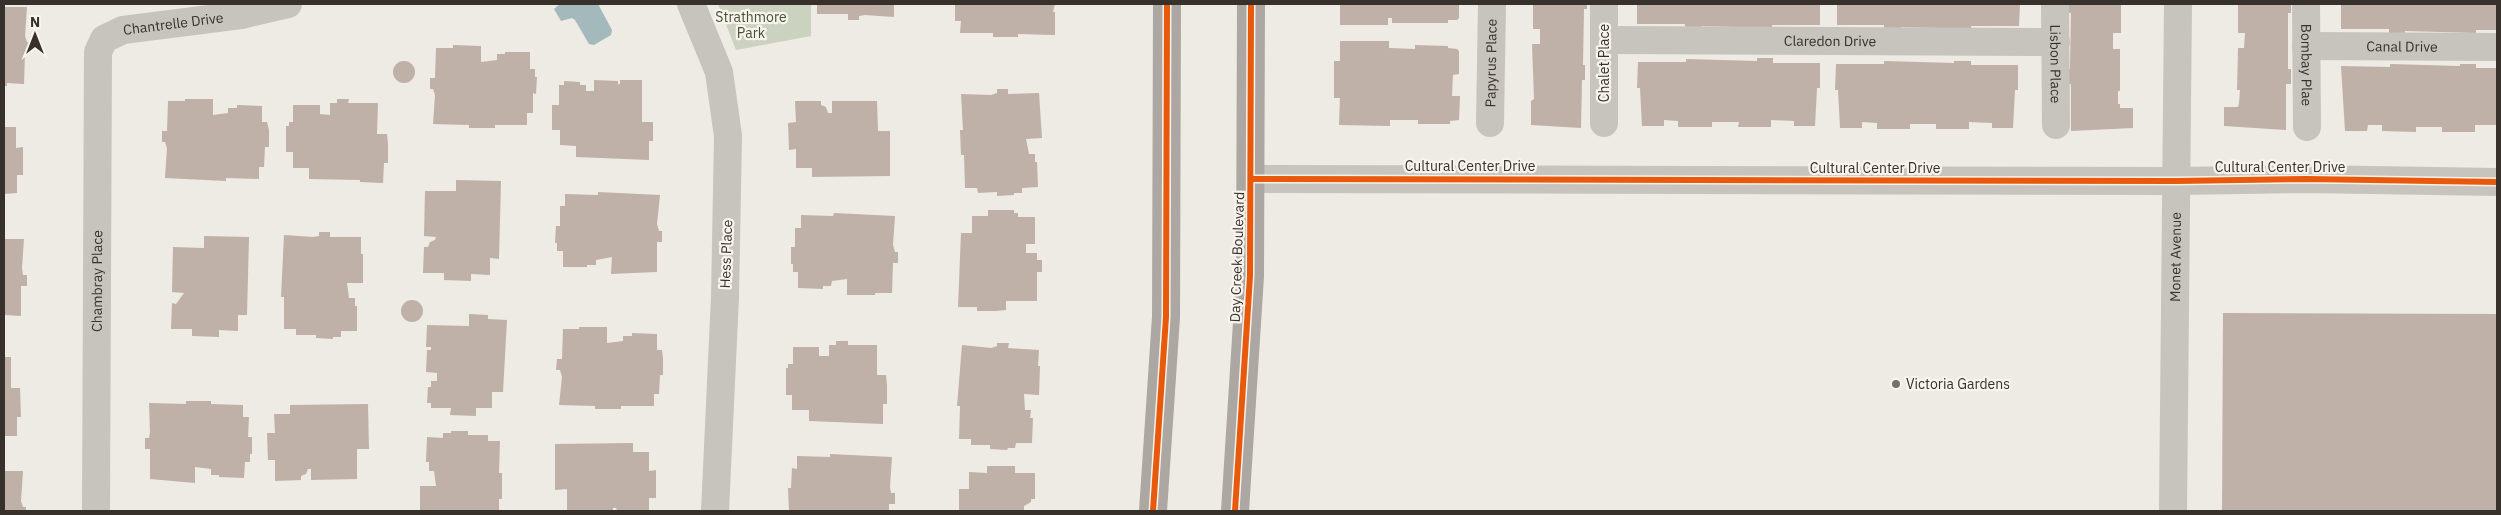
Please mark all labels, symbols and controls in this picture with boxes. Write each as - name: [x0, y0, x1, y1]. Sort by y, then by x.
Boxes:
- street label: Chantrelle Drive: [122, 8, 225, 39]
- park label: Strathmore Park: [715, 8, 787, 42]
- north arrow: [10, 10, 60, 60]
- text: N: [30, 13, 40, 31]
- street label: Papyrus Place: [1481, 18, 1501, 107]
- street label: Chalet Place: [1595, 24, 1613, 102]
- street label: Lisbon Place: [2046, 24, 2065, 104]
- street label: Bombay Plae: [2297, 24, 2316, 107]
- street label: Claredon Drive: [1784, 32, 1877, 50]
- street label: Canal Drive: [2366, 37, 2438, 56]
- street label: Cultural Center Drive: [1405, 157, 1536, 175]
- street label: Cultural Center Drive: [2215, 158, 2346, 176]
- street label: Cultural Center Drive: [1810, 159, 1941, 177]
- street label: Day Creek Boulevard: [1226, 191, 1248, 323]
- street label: Monet Avenue: [2166, 212, 2185, 302]
- street label: Hess Place: [716, 219, 736, 289]
- street label: Chambray Place: [88, 230, 106, 332]
- place label: Victoria Gardens: [1906, 375, 2010, 393]
- marker: Victoria Gardens: [1890, 378, 1902, 390]

